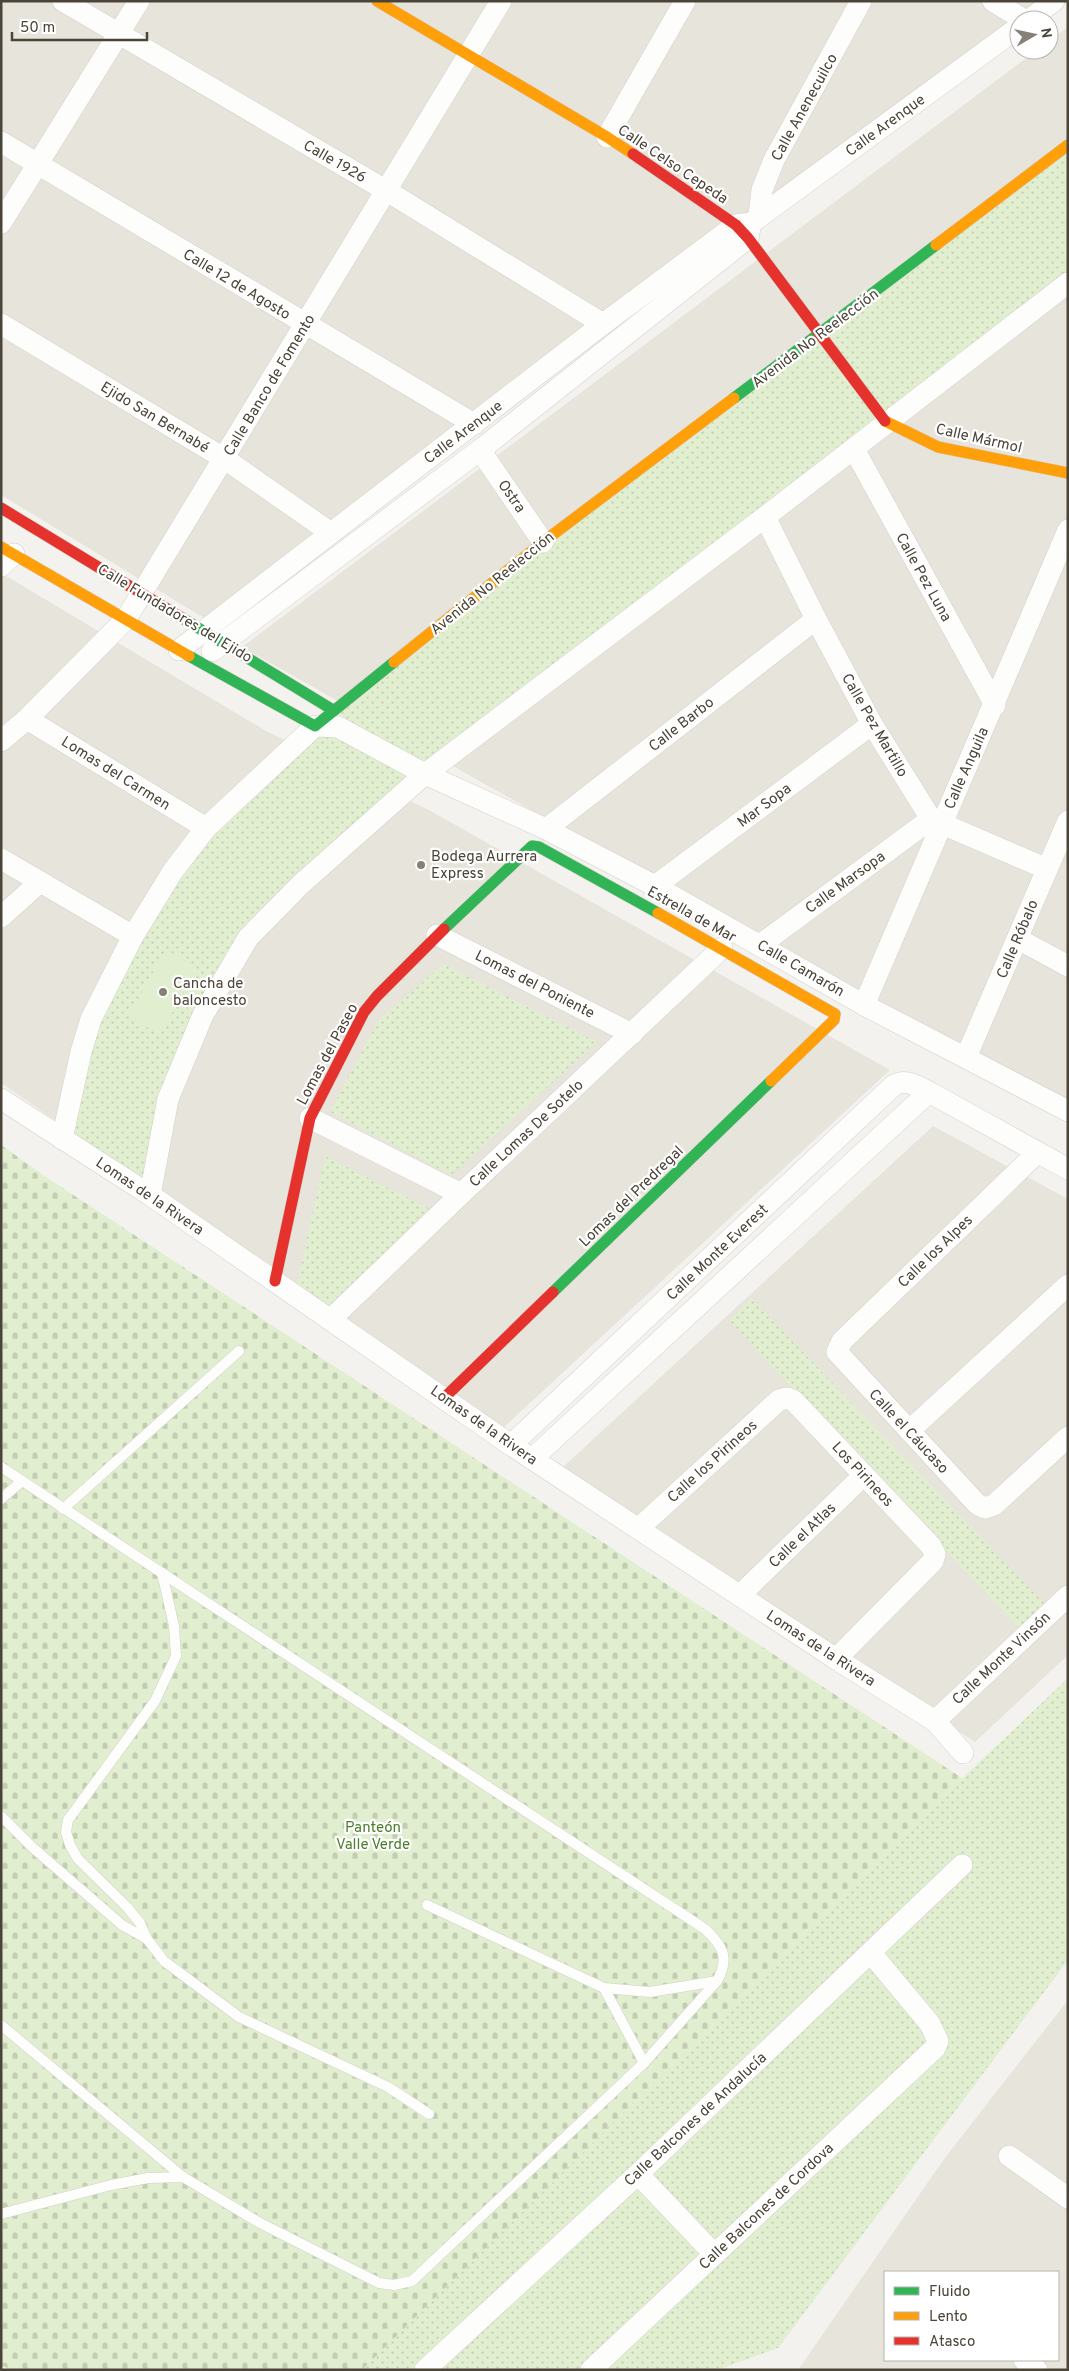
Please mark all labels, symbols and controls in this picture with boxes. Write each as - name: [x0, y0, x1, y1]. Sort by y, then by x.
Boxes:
- scale bar: [12, 10, 148, 42]
- north arrow: [1009, 10, 1059, 60]
- text: 50 m: [20, 19, 55, 38]
- text: N: [1036, 27, 1055, 40]
- street label: Calle Anenecuilco: [768, 51, 843, 165]
- street label: Calle Arenque: [842, 91, 929, 161]
- street label: Calle Celso Cepeda: [613, 121, 731, 209]
- street label: Calle 1926: [299, 137, 369, 188]
- street label: Calle 12 de Agosto: [179, 246, 293, 325]
- street label: Avenida No Reelección: [749, 285, 883, 393]
- street label: Calle Banco de Fomento: [220, 311, 320, 460]
- street label: Ejido San Bernabé: [96, 378, 212, 458]
- street label: Calle Arenque: [421, 397, 507, 469]
- street label: Calle Mármol: [934, 420, 1024, 459]
- street label: Ostra: [493, 477, 529, 517]
- street label: Avenida No Reelección: [427, 528, 559, 640]
- street label: Calle Pez Luna: [890, 530, 955, 626]
- street label: Calle Fundadores del Ejido: [93, 561, 255, 668]
- street label: Calle Pez Martillo: [836, 670, 911, 781]
- street label: Calle Barbo: [645, 694, 718, 757]
- street label: Calle Anguila: [941, 725, 994, 813]
- street label: Lomas del Carmen: [57, 733, 173, 815]
- street label: Mar Sopa: [734, 780, 796, 833]
- place label: Bodega Aurrera Express: [431, 848, 537, 884]
- street label: Calle Marsopa: [802, 848, 890, 919]
- marker: Bodega Aurrera Express: [415, 859, 427, 871]
- street label: Estrella de Mar: [643, 883, 739, 948]
- street label: Calle Róbalo: [993, 897, 1044, 982]
- street label: Calle Camarón: [753, 937, 847, 1002]
- street label: Lomas del Poniente: [471, 947, 597, 1024]
- place label: Cancha de baloncesto: [173, 975, 247, 1011]
- marker: Cancha de baloncesto: [157, 986, 169, 998]
- street label: Lomas del Paseo: [294, 1001, 363, 1109]
- street label: Calle Lomas De Sotelo: [466, 1076, 588, 1192]
- street label: Lomas del Predregal: [576, 1142, 688, 1252]
- street label: Lomas de la Rivera: [91, 1154, 207, 1240]
- street label: Calle Monte Everest: [663, 1201, 773, 1305]
- street label: Calle los Alpes: [895, 1212, 978, 1293]
- street label: Lomas de la Rivera: [426, 1382, 540, 1470]
- street label: Calle el Cáucaso: [864, 1386, 952, 1478]
- street label: Calle los Pirineos: [664, 1417, 762, 1508]
- street label: Los Pirineos: [827, 1438, 897, 1512]
- street label: Calle el Atlas: [765, 1499, 841, 1573]
- street label: Lomas de la Rivera: [762, 1607, 878, 1692]
- street label: Calle Monte Vinsón: [949, 1609, 1055, 1710]
- park label: Panteón Valle Verde: [336, 1819, 410, 1855]
- street label: Calle Balcones de Andalucía: [621, 2049, 771, 2191]
- street label: Calle Balcones de Cordova: [696, 2140, 838, 2275]
- legend: [884, 2271, 1059, 2361]
- text: Fluido: [929, 2283, 970, 2302]
- text: Lento: [929, 2308, 968, 2327]
- text: Atasco: [929, 2333, 975, 2352]

